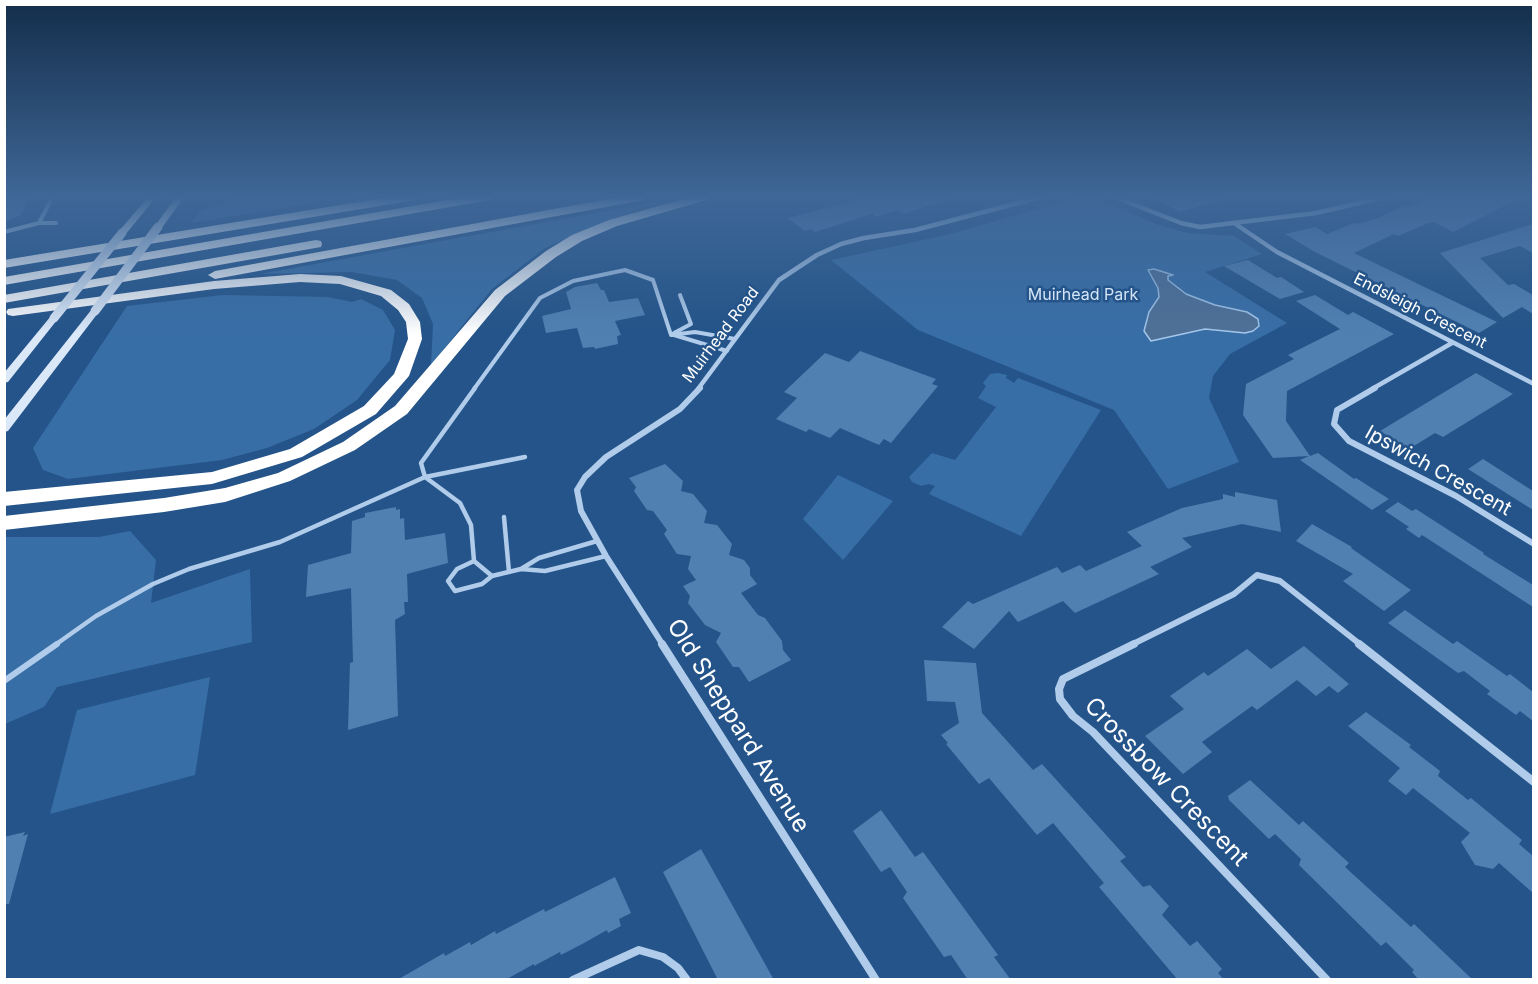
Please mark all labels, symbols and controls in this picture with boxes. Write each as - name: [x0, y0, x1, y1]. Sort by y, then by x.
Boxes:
- street label: Endsleigh Crescent: [1350, 269, 1490, 353]
- street label: Muirhead Road: [679, 283, 763, 387]
- park label: Muirhead Park: [1028, 285, 1138, 305]
- street label: Ipswich Crescent: [1361, 421, 1515, 521]
- street label: Old Sheppard Avenue: [660, 614, 816, 838]
- street label: Crossbow Crescent: [1078, 692, 1254, 872]

